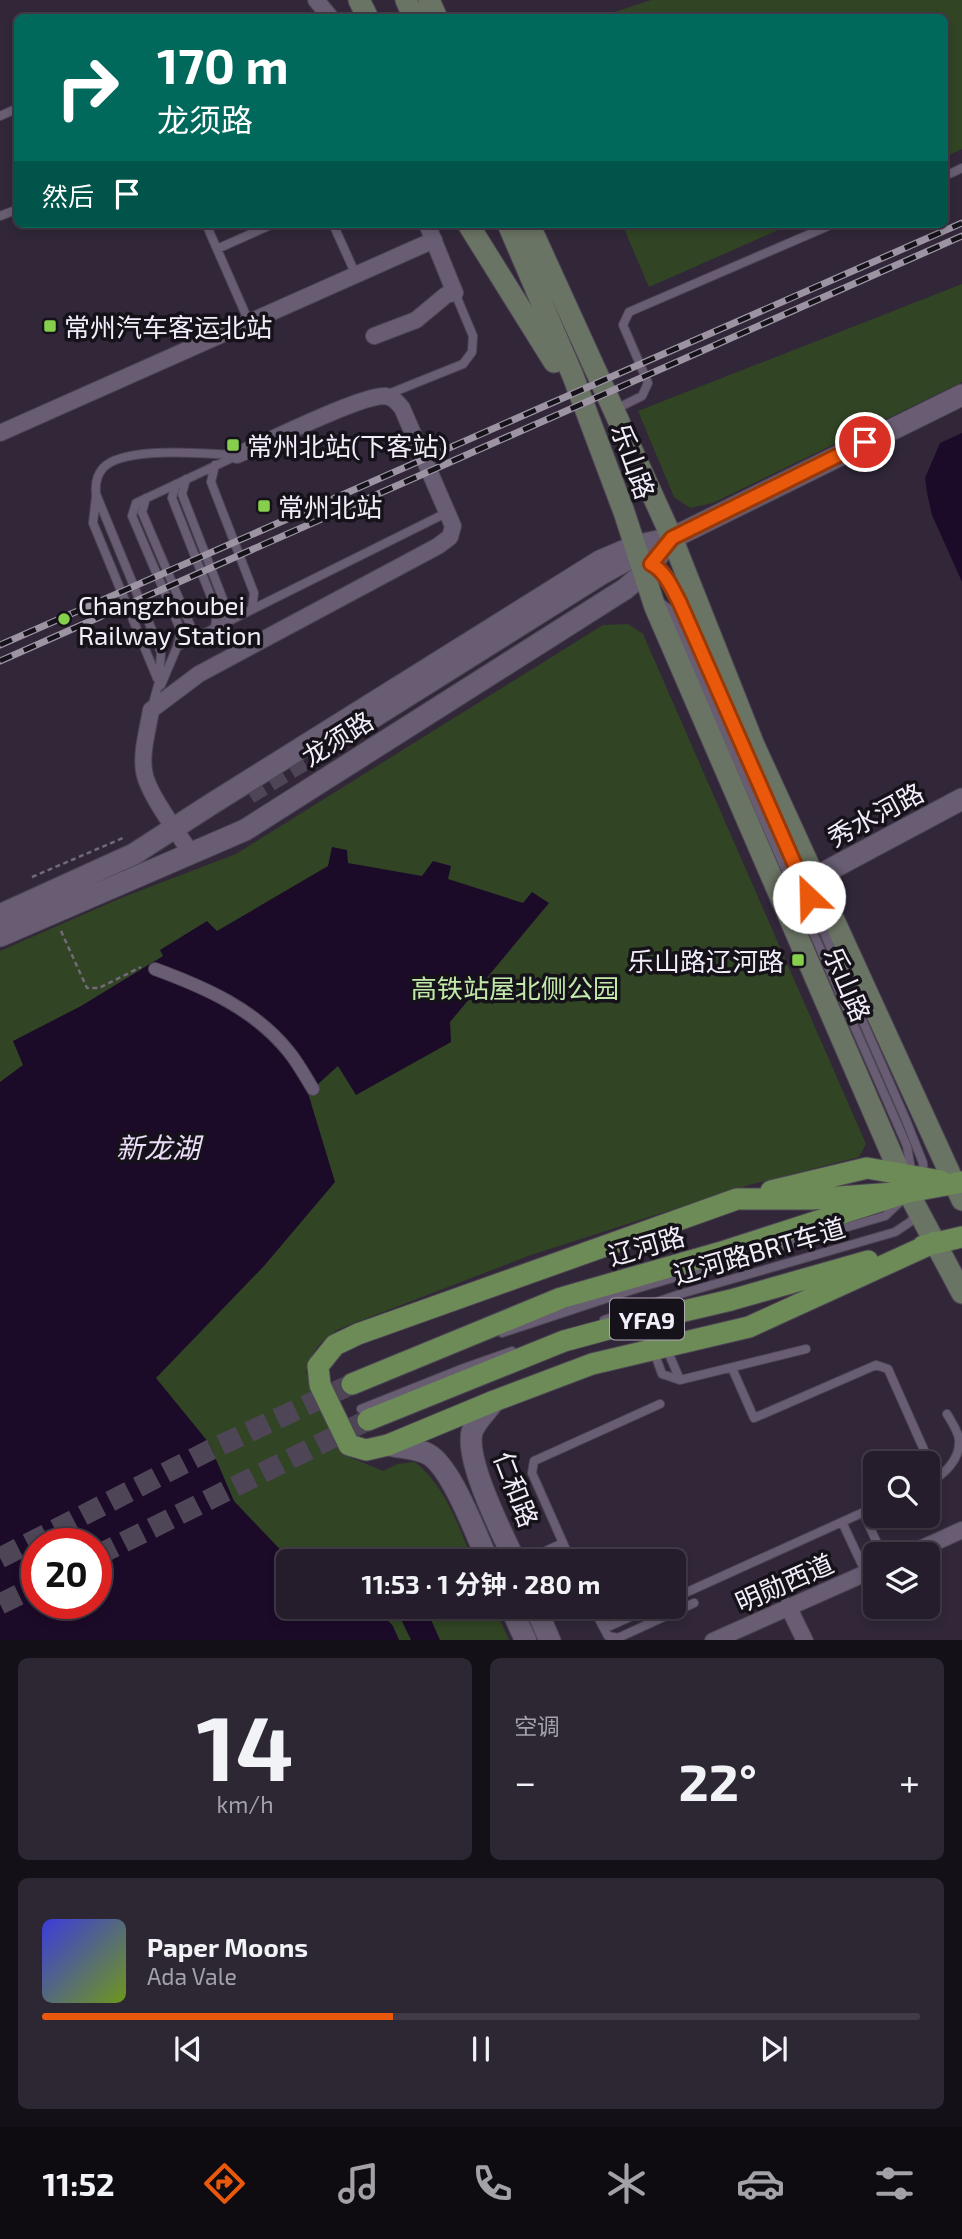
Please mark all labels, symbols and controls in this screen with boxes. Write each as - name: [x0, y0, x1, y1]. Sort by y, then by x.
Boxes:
- text: 170 m: [157, 35, 289, 94]
- icon: right: [42, 42, 133, 133]
- text: 龙须路: [157, 100, 253, 138]
- icon: arrive: [108, 175, 146, 213]
- text: 然后: [42, 180, 94, 211]
- place label: 常州汽车客运北站: [64, 311, 272, 342]
- marker: 常州汽车客运北站: [42, 318, 58, 334]
- pin: [835, 412, 895, 472]
- street label: 乐山路: [606, 419, 662, 503]
- icon: arrive: [846, 423, 884, 461]
- place label: 常州北站(下客站): [247, 430, 448, 461]
- marker: 常州北站(下客站): [225, 437, 241, 453]
- place label: 常州北站: [278, 491, 382, 522]
- marker: 常州北站: [256, 498, 272, 514]
- place label: Changzhoubei Railway Station: [78, 589, 262, 650]
- marker: Changzhoubei Railway Station: [56, 611, 72, 627]
- street label: 龙须路: [296, 704, 378, 772]
- street label: 秀水河路: [822, 776, 928, 852]
- position arrow: [772, 860, 846, 934]
- street label: 乐山路: [818, 942, 878, 1026]
- place label: 乐山路辽河路: [628, 945, 784, 976]
- marker: 乐山路辽河路: [790, 952, 806, 968]
- park label: 高铁站屋北侧公园: [411, 972, 619, 1003]
- water label: 新龙湖: [116, 1130, 204, 1164]
- street label: 辽河路BRT车道: [670, 1211, 848, 1289]
- street label: 辽河路: [604, 1219, 688, 1271]
- road number: YFA9: [610, 1298, 684, 1339]
- street label: 仁和路: [489, 1447, 545, 1531]
- map controls: [863, 1451, 940, 1619]
- button: search: [863, 1451, 940, 1528]
- speed limit sign: 20: [21, 1528, 112, 1619]
- button: layers: [863, 1542, 940, 1619]
- street label: 明勋西道: [730, 1547, 838, 1617]
- text: 11:53 · 1 分钟 · 280 m: [362, 1568, 600, 1599]
- text: 14: [196, 1690, 294, 1799]
- text: 空调: [514, 1712, 560, 1740]
- text: 22°: [678, 1749, 757, 1811]
- text: −: [514, 1758, 536, 1804]
- text: +: [899, 1758, 920, 1804]
- text: km/h: [216, 1790, 274, 1818]
- text: Paper Moons: [147, 1931, 308, 1962]
- text: Ada Vale: [147, 1962, 237, 1990]
- icon: previous: [169, 2030, 207, 2068]
- icon: pause: [462, 2030, 500, 2068]
- icon: next: [755, 2030, 793, 2068]
- icon: directions: [200, 2159, 249, 2208]
- icon: music: [334, 2159, 383, 2208]
- icon: phone: [468, 2159, 517, 2208]
- icon: climate: [602, 2159, 651, 2208]
- icon: car: [736, 2159, 785, 2208]
- icon: filters: [870, 2159, 919, 2208]
- text: 11:52: [43, 2164, 115, 2202]

